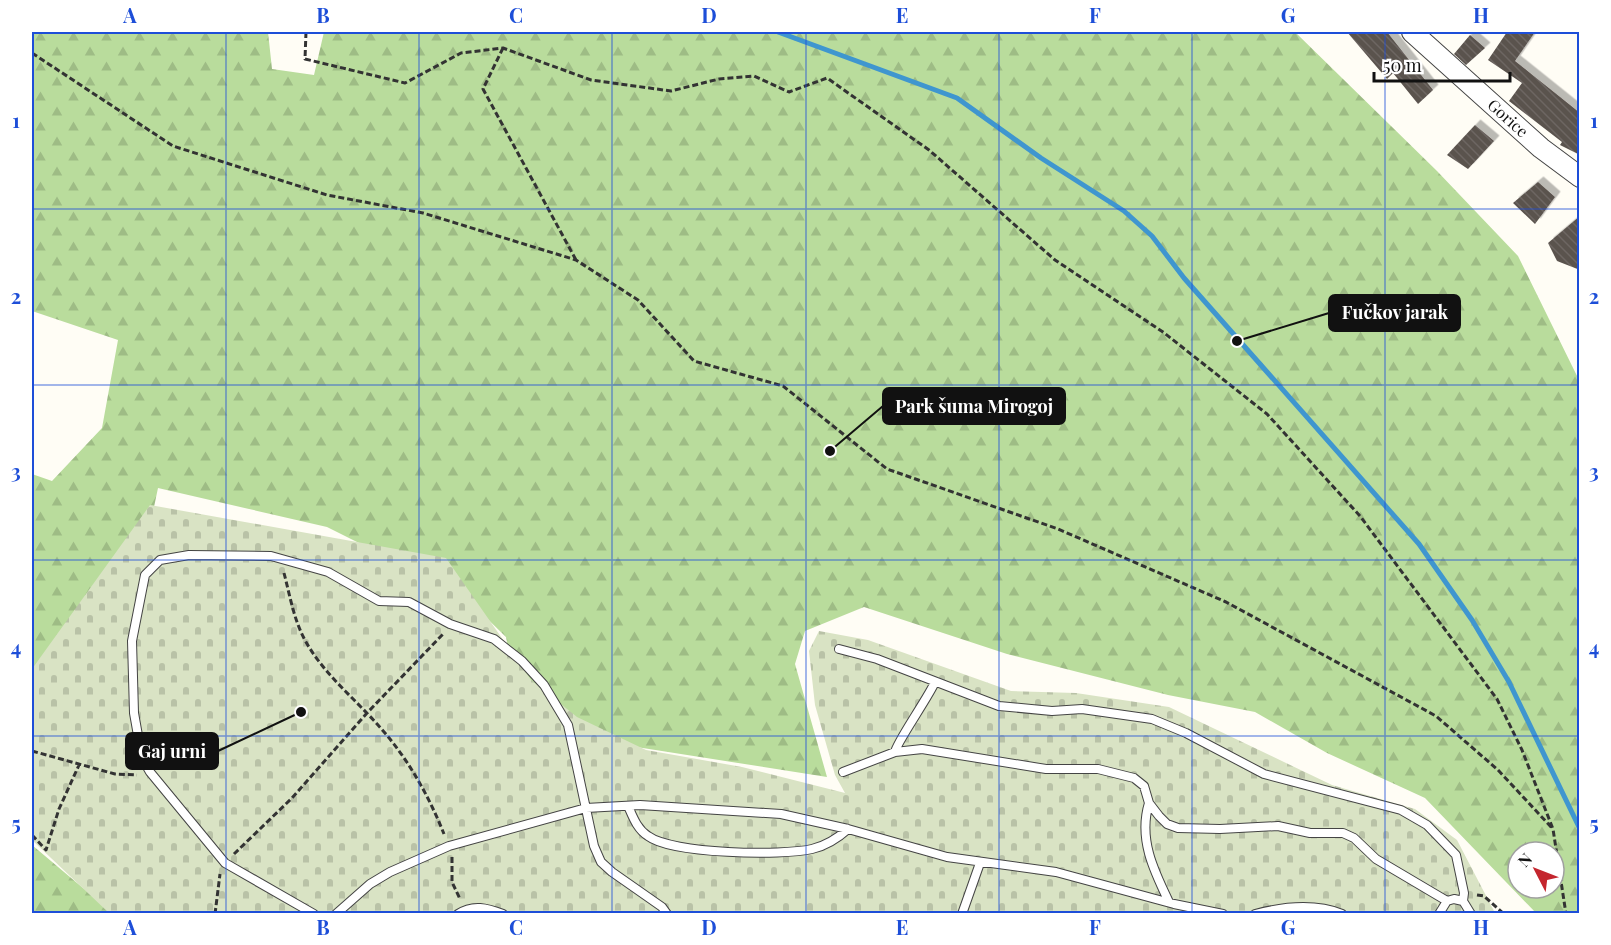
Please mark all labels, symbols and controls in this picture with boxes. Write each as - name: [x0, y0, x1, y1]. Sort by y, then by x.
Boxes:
- text: A: [122, 1, 137, 28]
- text: B: [316, 1, 330, 28]
- text: C: [509, 1, 523, 28]
- text: D: [701, 1, 717, 28]
- text: E: [896, 1, 908, 28]
- text: F: [1089, 1, 1101, 28]
- text: G: [1281, 1, 1296, 28]
- text: H: [1473, 1, 1489, 28]
- scale bar: [1374, 45, 1510, 83]
- text: 50 m: [1383, 53, 1422, 77]
- street label: Gorice: [1484, 94, 1533, 141]
- text: 1: [12, 106, 20, 133]
- text: 1: [1590, 106, 1598, 133]
- text: 2: [11, 282, 21, 309]
- text: 2: [1589, 282, 1599, 309]
- callout: Fučkov jarak: [1329, 295, 1460, 331]
- text: Fučkov jarak: [1342, 300, 1449, 324]
- callout: Park šuma Mirogoj: [883, 388, 1065, 424]
- text: Park šuma Mirogoj: [895, 394, 1053, 418]
- text: 3: [11, 457, 21, 484]
- text: 3: [1589, 457, 1599, 484]
- text: 4: [11, 633, 21, 660]
- text: 4: [1589, 633, 1599, 660]
- callout: Gaj urni: [126, 733, 218, 769]
- text: Gaj urni: [138, 739, 206, 763]
- text: 5: [11, 809, 21, 836]
- text: 5: [1589, 809, 1599, 836]
- north arrow: [1506, 840, 1566, 900]
- text: N: [1513, 848, 1536, 871]
- text: A: [122, 913, 137, 940]
- text: B: [316, 913, 330, 940]
- text: C: [509, 913, 523, 940]
- text: D: [701, 913, 717, 940]
- text: E: [896, 913, 908, 940]
- text: F: [1089, 913, 1101, 940]
- text: G: [1281, 913, 1296, 940]
- text: H: [1473, 913, 1489, 940]

